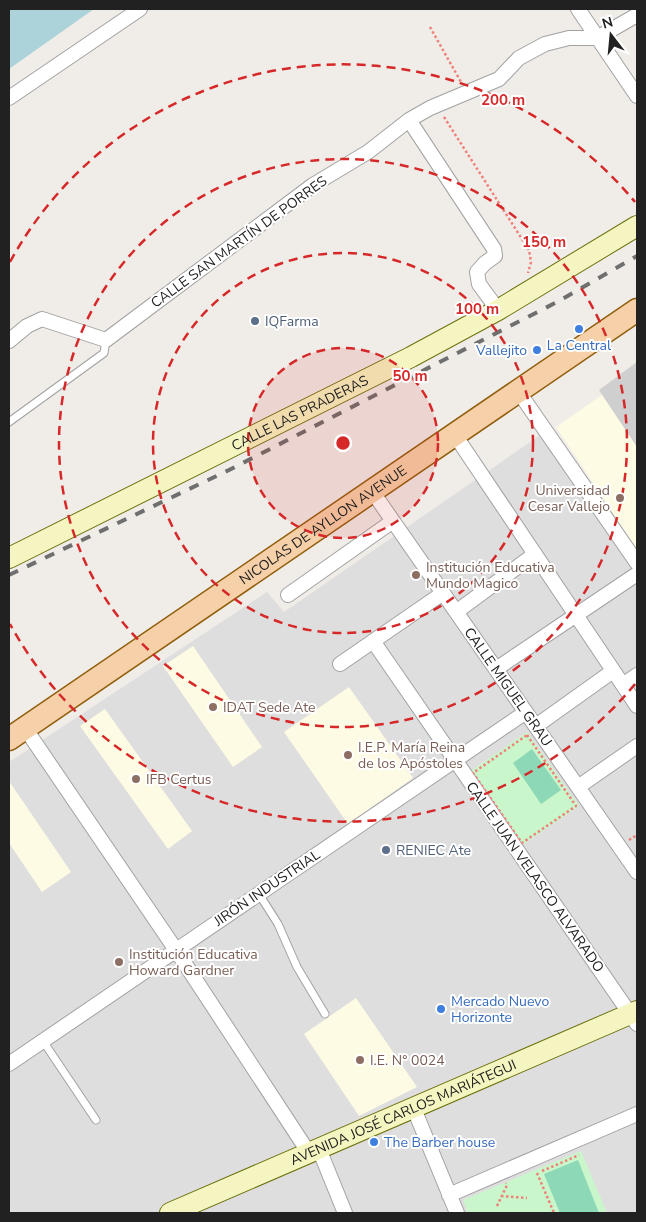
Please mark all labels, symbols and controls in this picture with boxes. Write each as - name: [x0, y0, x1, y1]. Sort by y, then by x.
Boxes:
- north arrow: [586, 10, 636, 60]
- text: N: [600, 12, 615, 34]
- text: 200 m: [481, 90, 525, 110]
- street label: CALLE SAN MARTÍN DE PORRES: [147, 171, 331, 312]
- text: 150 m: [522, 232, 566, 252]
- text: 100 m: [455, 299, 499, 319]
- place label: IQFarma: [265, 312, 319, 331]
- marker: IQFarma: [249, 315, 261, 327]
- marker: La Central: [573, 323, 585, 335]
- place label: La Central: [547, 336, 612, 355]
- place label: Vallejito: [475, 341, 527, 360]
- marker: Vallejito: [531, 344, 543, 356]
- text: 50 m: [392, 366, 428, 386]
- street label: CALLE LAS PRADERAS: [228, 370, 372, 455]
- centre of rings: [334, 434, 352, 452]
- street label: NICOLAS DE AYLLON AVENUE: [235, 461, 410, 589]
- place label: Universidad Cesar Vallejo: [528, 481, 610, 516]
- marker: Universidad Cesar Vallejo: [614, 492, 626, 504]
- place label: Institución Educativa Mundo Magico: [426, 558, 555, 593]
- marker: Institución Educativa Mundo Magico: [410, 569, 422, 581]
- street label: CALLE MIGUEL GRAU: [460, 624, 556, 750]
- place label: IDAT Sede Ate: [223, 698, 316, 717]
- marker: IDAT Sede Ate: [207, 701, 219, 713]
- place label: I.E.P. María Reina de los Apóstoles: [358, 738, 465, 773]
- marker: I.E.P. María Reina de los Apóstoles: [342, 749, 354, 761]
- place label: IFB Certus: [146, 770, 212, 789]
- marker: IFB Certus: [130, 773, 142, 785]
- street label: CALLE JUAN VELASCO ALVARADO: [462, 778, 608, 976]
- place label: RENIEC Ate: [396, 841, 471, 860]
- marker: RENIEC Ate: [380, 844, 392, 856]
- street label: JIRÓN INDUSTRIAL: [209, 845, 324, 931]
- place label: Institución Educativa Howard Gardner: [129, 945, 258, 980]
- marker: Institución Educativa Howard Gardner: [113, 956, 125, 968]
- place label: Mercado Nuevo Horizonte: [451, 992, 549, 1027]
- marker: Mercado Nuevo Horizonte: [435, 1003, 447, 1015]
- place label: I.E. N° 0024: [370, 1051, 445, 1070]
- marker: I.E. N° 0024: [354, 1054, 366, 1066]
- street label: AVENIDA JOSÉ CARLOS MARIÁTEGUI: [287, 1055, 519, 1169]
- place label: The Barber house: [384, 1133, 495, 1152]
- marker: The Barber house: [368, 1136, 380, 1148]

